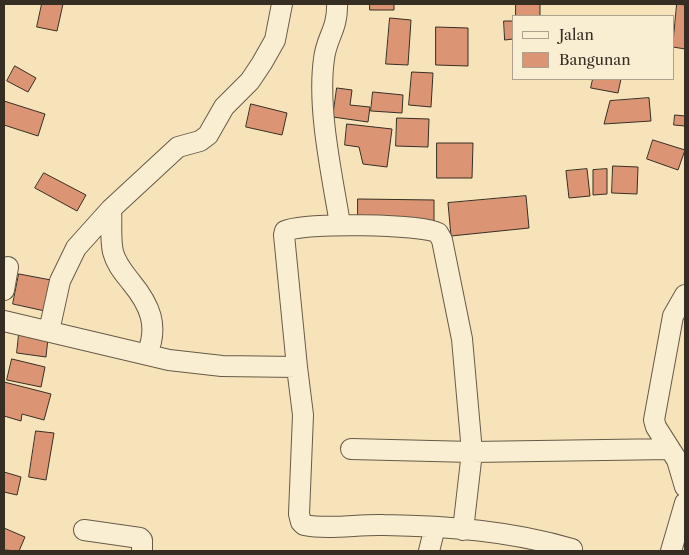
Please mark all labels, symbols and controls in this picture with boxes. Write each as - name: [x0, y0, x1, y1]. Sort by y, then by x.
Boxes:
- legend: [512, 15, 674, 80]
- text: Jalan: [559, 25, 594, 44]
- text: Bangunan: [559, 50, 631, 69]

